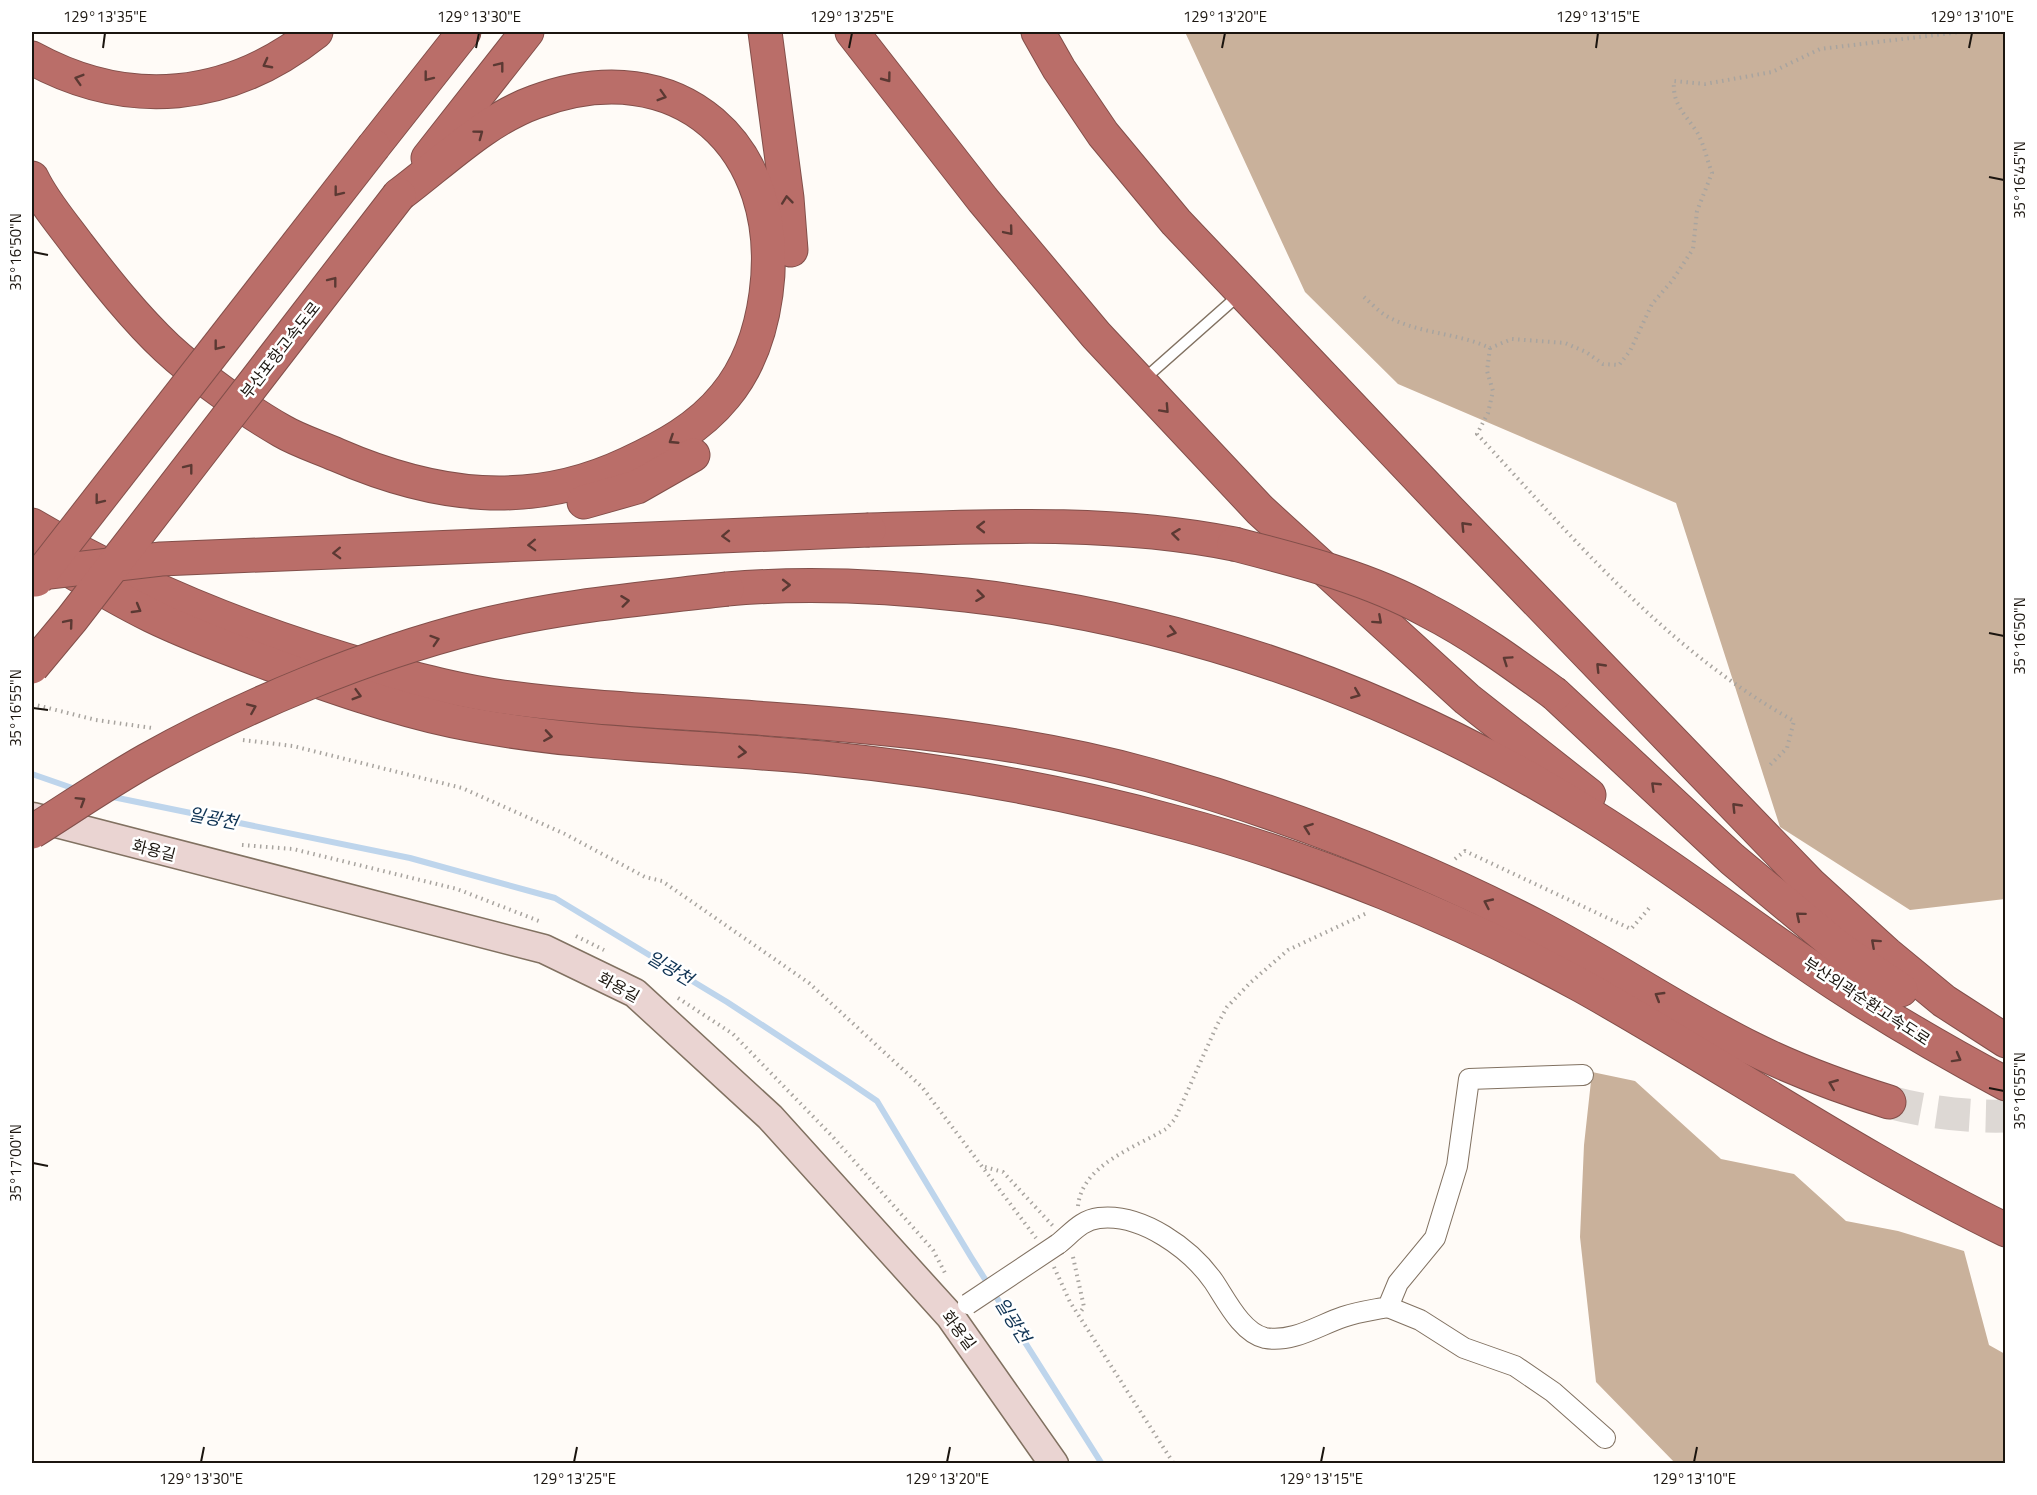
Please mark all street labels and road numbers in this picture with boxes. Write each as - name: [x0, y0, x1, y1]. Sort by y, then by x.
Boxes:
- street label: 부산포항고속도로: [234, 296, 326, 404]
- street label: 화용길: [130, 833, 178, 867]
- street label: 부산외곽순환고속도로: [1799, 951, 1935, 1051]
- street label: 화용길: [594, 966, 644, 1008]
- street label: 화용길: [936, 1305, 982, 1355]

